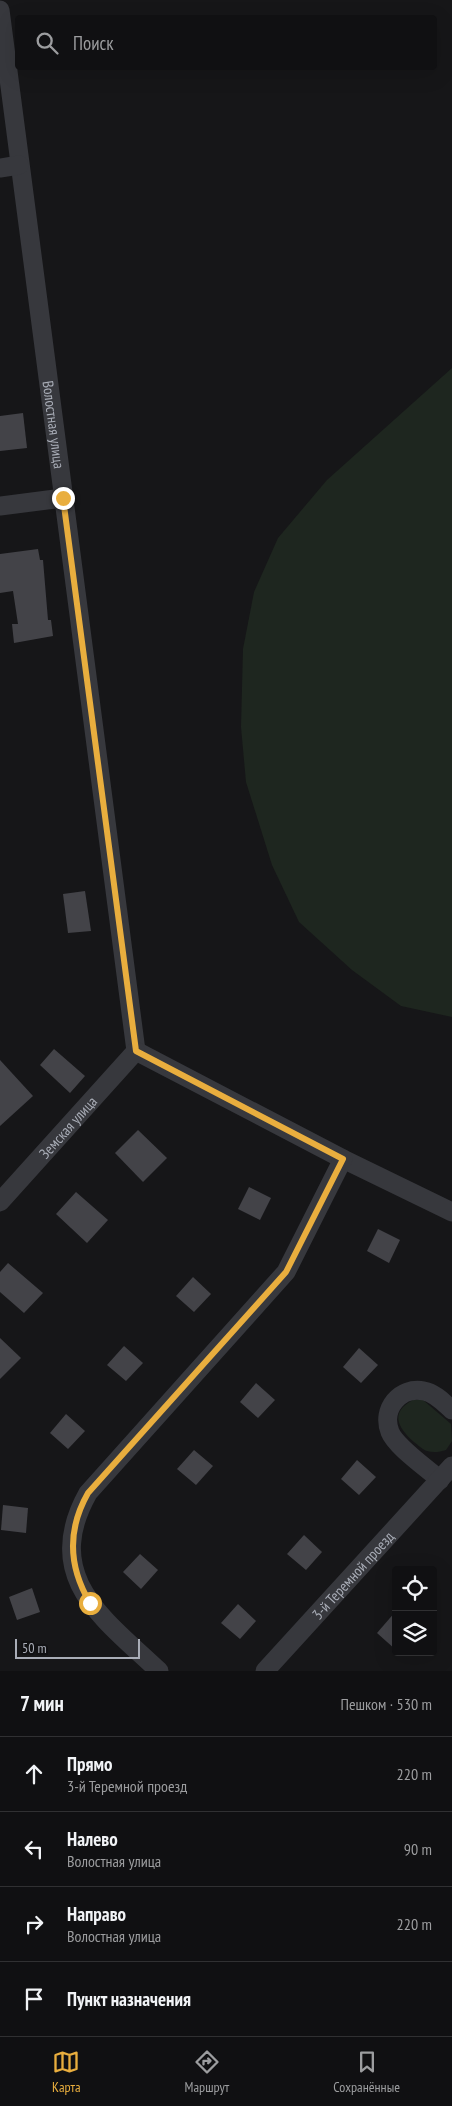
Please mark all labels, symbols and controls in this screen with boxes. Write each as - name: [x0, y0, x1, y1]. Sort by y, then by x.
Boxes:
- search box: [15, 15, 437, 70]
- icon: search: [33, 29, 61, 57]
- text: Поиск: [73, 31, 114, 55]
- street label: Волостная улица: [39, 379, 69, 470]
- route end: [52, 487, 75, 510]
- street label: Земская улица: [35, 1092, 101, 1162]
- street label: 3-й Теремной проезд: [308, 1527, 398, 1623]
- map controls: [392, 1566, 437, 1656]
- button: locate: [392, 1566, 437, 1611]
- route start: [79, 1592, 102, 1615]
- button: layers: [392, 1611, 437, 1656]
- scale bar: [15, 1636, 140, 1659]
- text: 50 m: [22, 1639, 47, 1657]
- text: 7 мин: [20, 1690, 64, 1717]
- text: Пешком · 530 m: [341, 1694, 432, 1714]
- text: Прямо: [67, 1752, 112, 1776]
- icon: ahead: [20, 1760, 48, 1788]
- text: 220 m: [397, 1764, 432, 1784]
- text: 3-й Теремной проезд: [67, 1776, 187, 1796]
- text: Налево: [67, 1827, 118, 1851]
- icon: left: [20, 1835, 48, 1863]
- text: 90 m: [404, 1839, 432, 1859]
- text: Волостная улица: [67, 1851, 161, 1871]
- text: Направо: [67, 1902, 126, 1926]
- icon: right: [20, 1910, 48, 1938]
- text: 220 m: [397, 1914, 432, 1934]
- text: Волостная улица: [67, 1926, 161, 1946]
- icon: arrive: [20, 1985, 48, 2013]
- text: Пункт назначения: [67, 1987, 191, 2011]
- tab: Карта: [52, 2048, 81, 2096]
- tab: Маршрут: [185, 2048, 229, 2096]
- tab: Сохранённые: [333, 2048, 400, 2096]

